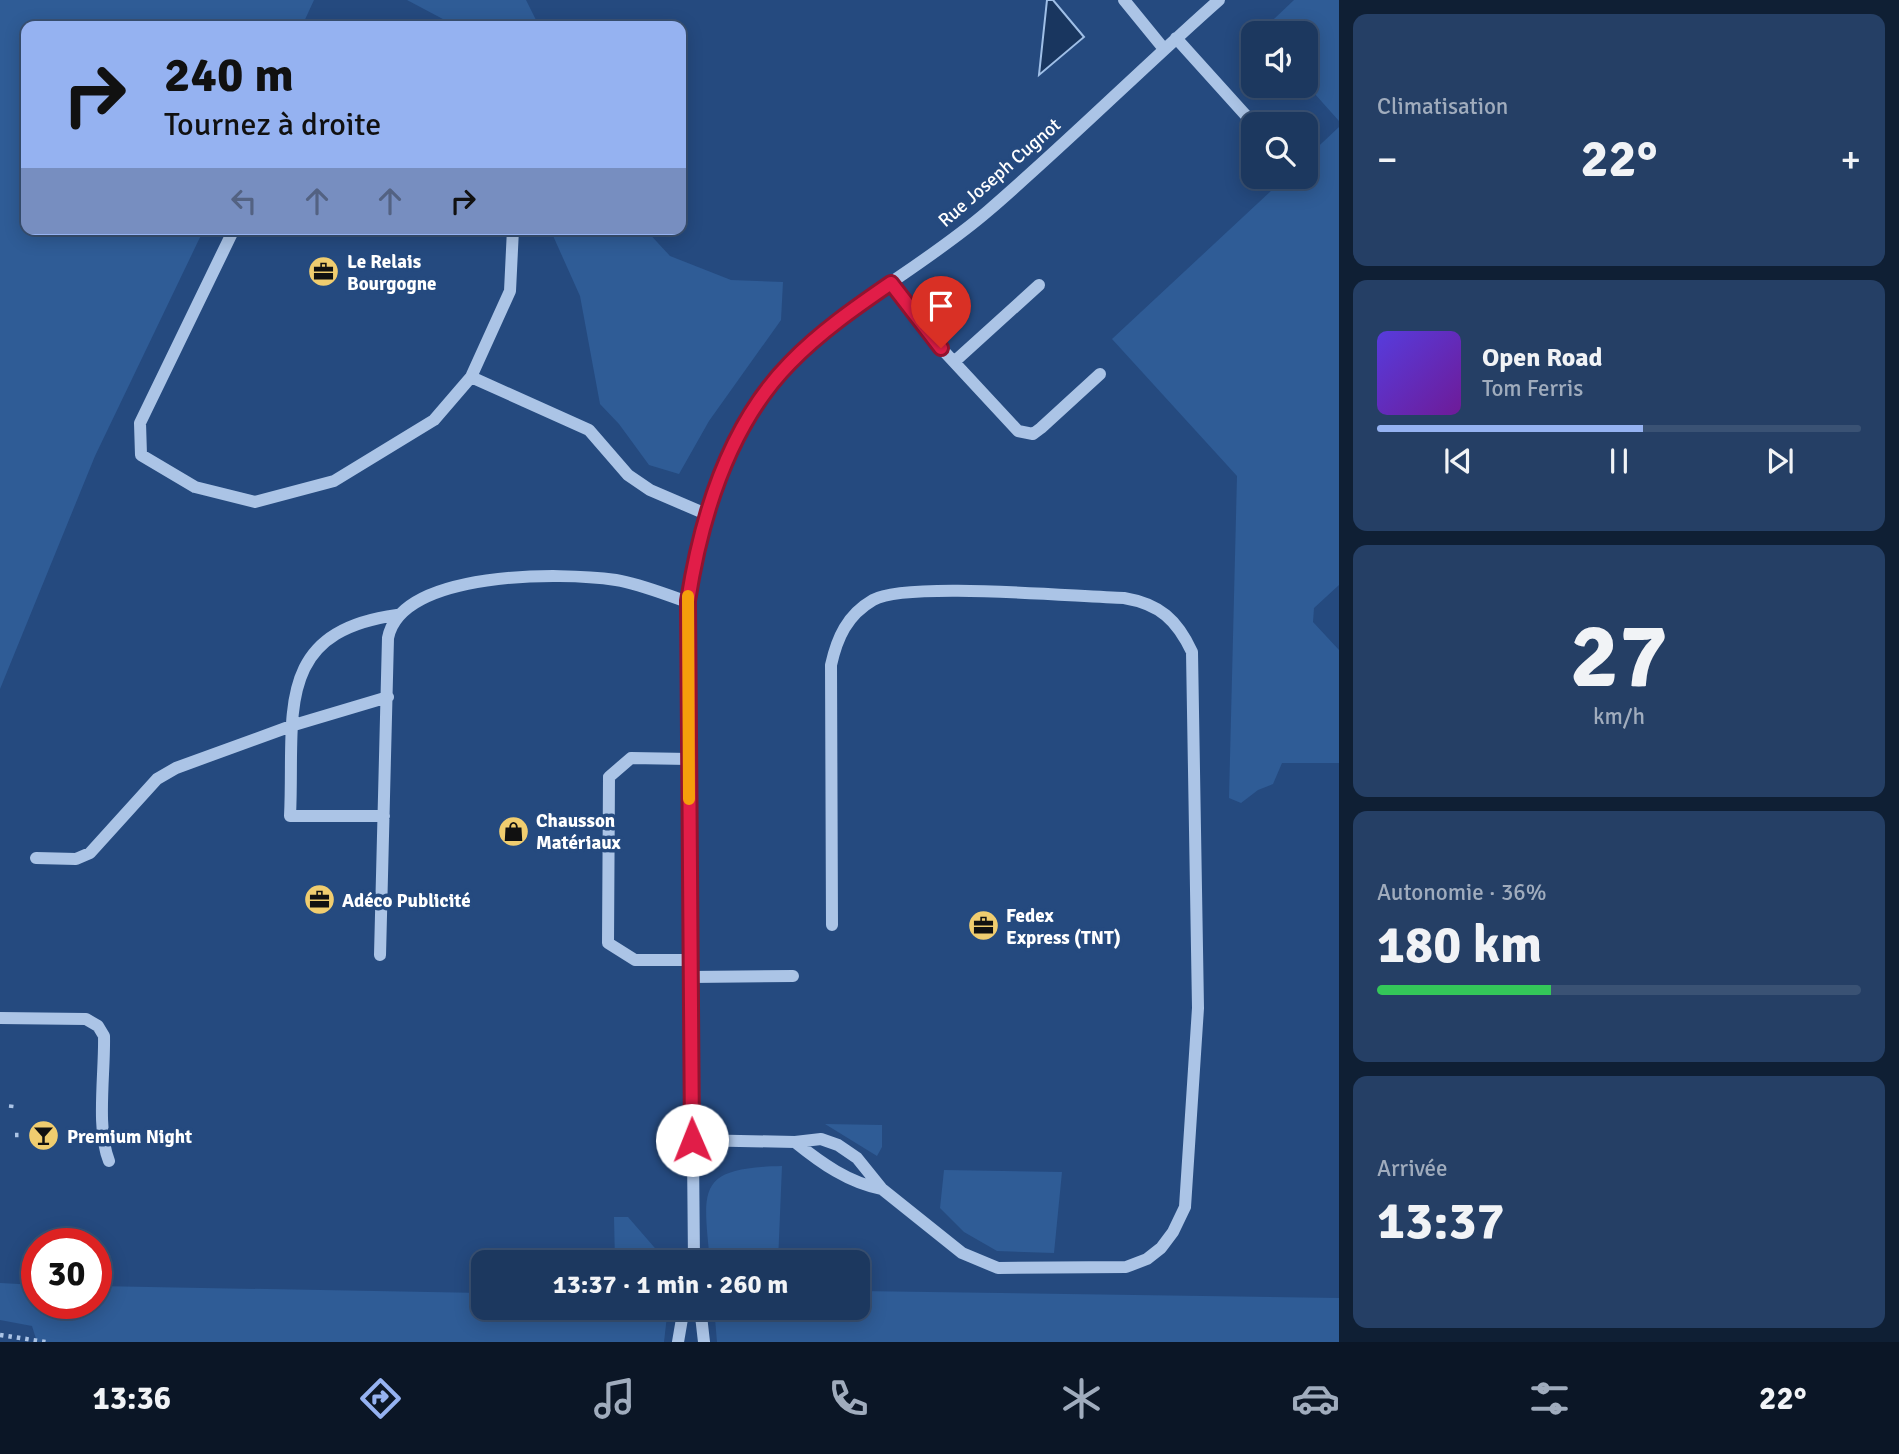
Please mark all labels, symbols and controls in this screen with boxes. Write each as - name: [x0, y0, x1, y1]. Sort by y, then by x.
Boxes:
- map controls: [1241, 21, 1318, 189]
- button: sound: [1241, 21, 1318, 98]
- text: 240 m: [164, 45, 294, 105]
- icon: right: [49, 49, 140, 140]
- text: Climatisation: [1377, 92, 1508, 121]
- text: Tournez à droite: [164, 105, 381, 144]
- button: search: [1241, 112, 1318, 189]
- street label: Rue Joseph Cugnot: [934, 113, 1066, 232]
- text: 22°: [1581, 127, 1657, 191]
- text: −: [1377, 136, 1398, 183]
- text: +: [1840, 136, 1861, 183]
- icon: left: [225, 182, 263, 220]
- icon: ahead: [298, 182, 336, 220]
- icon: ahead: [371, 182, 409, 220]
- icon: right: [444, 182, 482, 220]
- place label: Le Relais Bourgogne: [347, 250, 436, 296]
- office icon: Le Relais Bourgogne: [307, 255, 341, 289]
- pin: [911, 276, 971, 348]
- icon: arrive: [922, 287, 960, 325]
- text: Open Road: [1482, 342, 1603, 374]
- text: Tom Ferris: [1482, 374, 1583, 403]
- icon: previous: [1439, 442, 1477, 480]
- icon: pause: [1600, 442, 1638, 480]
- icon: next: [1761, 442, 1799, 480]
- text: 27: [1570, 600, 1668, 713]
- text: km/h: [1593, 702, 1645, 731]
- place label: Chausson Matériaux: [536, 809, 622, 855]
- shop icon: Chausson Matériaux: [496, 814, 530, 848]
- text: Autonomie · 36%: [1377, 878, 1547, 907]
- office icon: Adéco Publicité: [302, 883, 336, 917]
- place label: Adéco Publicité: [342, 889, 471, 913]
- place label: Fedex Express (TNT): [1006, 904, 1121, 950]
- office icon: Fedex Express (TNT): [966, 909, 1000, 943]
- text: 180 km: [1377, 913, 1542, 977]
- position arrow: [655, 1103, 729, 1177]
- bar icon: Premium Night: [27, 1119, 61, 1153]
- place label: Premium Night: [67, 1125, 192, 1149]
- text: Arrivée: [1377, 1154, 1448, 1183]
- text: 13:37: [1377, 1189, 1505, 1253]
- speed limit sign: 30: [21, 1228, 112, 1319]
- text: 13:37 · 1 min · 260 m: [553, 1269, 788, 1301]
- icon: directions: [356, 1374, 405, 1423]
- icon: music: [590, 1374, 639, 1423]
- icon: phone: [824, 1374, 873, 1423]
- icon: climate: [1057, 1374, 1106, 1423]
- icon: car: [1291, 1374, 1340, 1423]
- icon: filters: [1525, 1374, 1574, 1423]
- text: 13:36: [92, 1379, 171, 1418]
- text: 22°: [1759, 1379, 1806, 1418]

